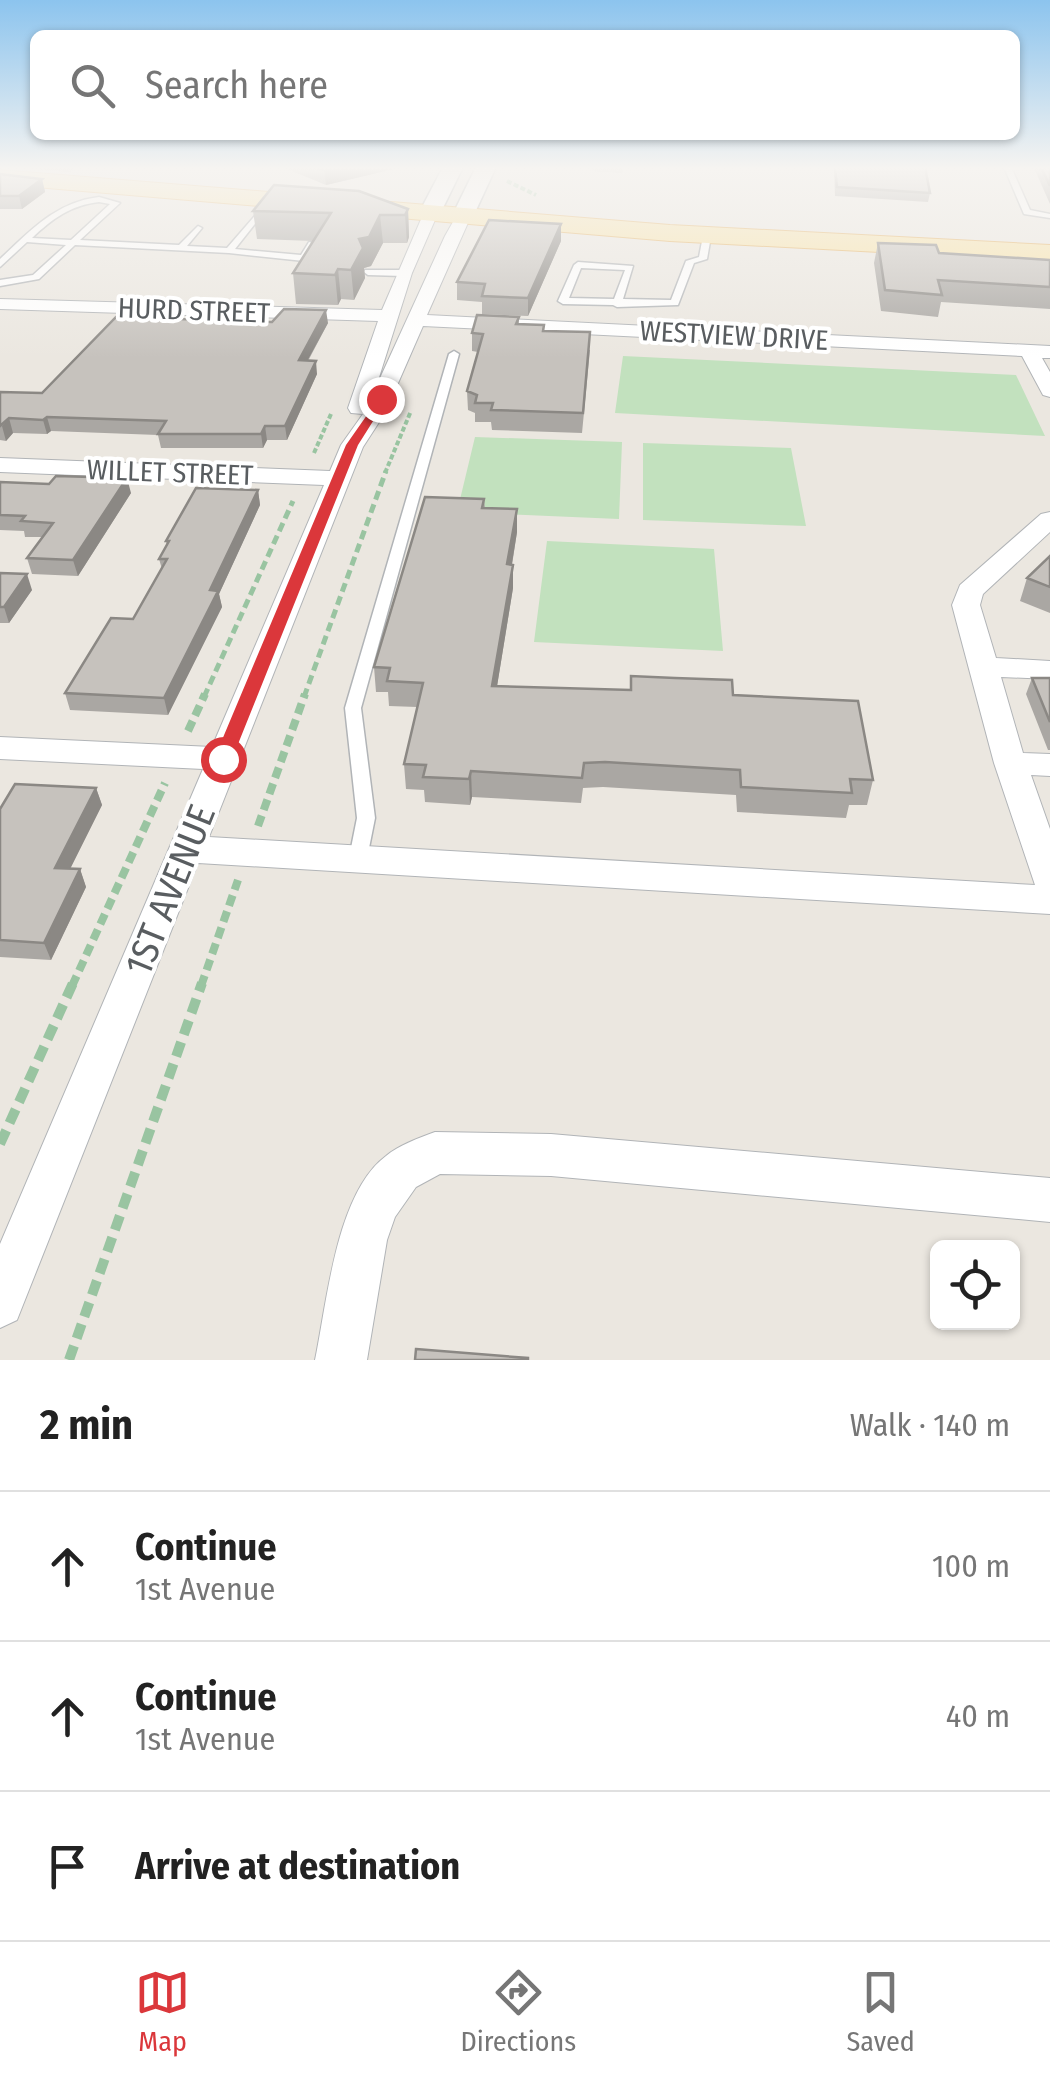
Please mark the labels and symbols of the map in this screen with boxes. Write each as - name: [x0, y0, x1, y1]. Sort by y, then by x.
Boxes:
- street label: HURD STREET: [117, 291, 271, 330]
- street label: WESTVIEW DRIVE: [639, 314, 829, 357]
- route end: [359, 377, 405, 423]
- street label: WILLET STREET: [86, 453, 254, 492]
- route start: [201, 737, 247, 783]
- street label: 1ST AVENUE: [115, 798, 225, 982]

